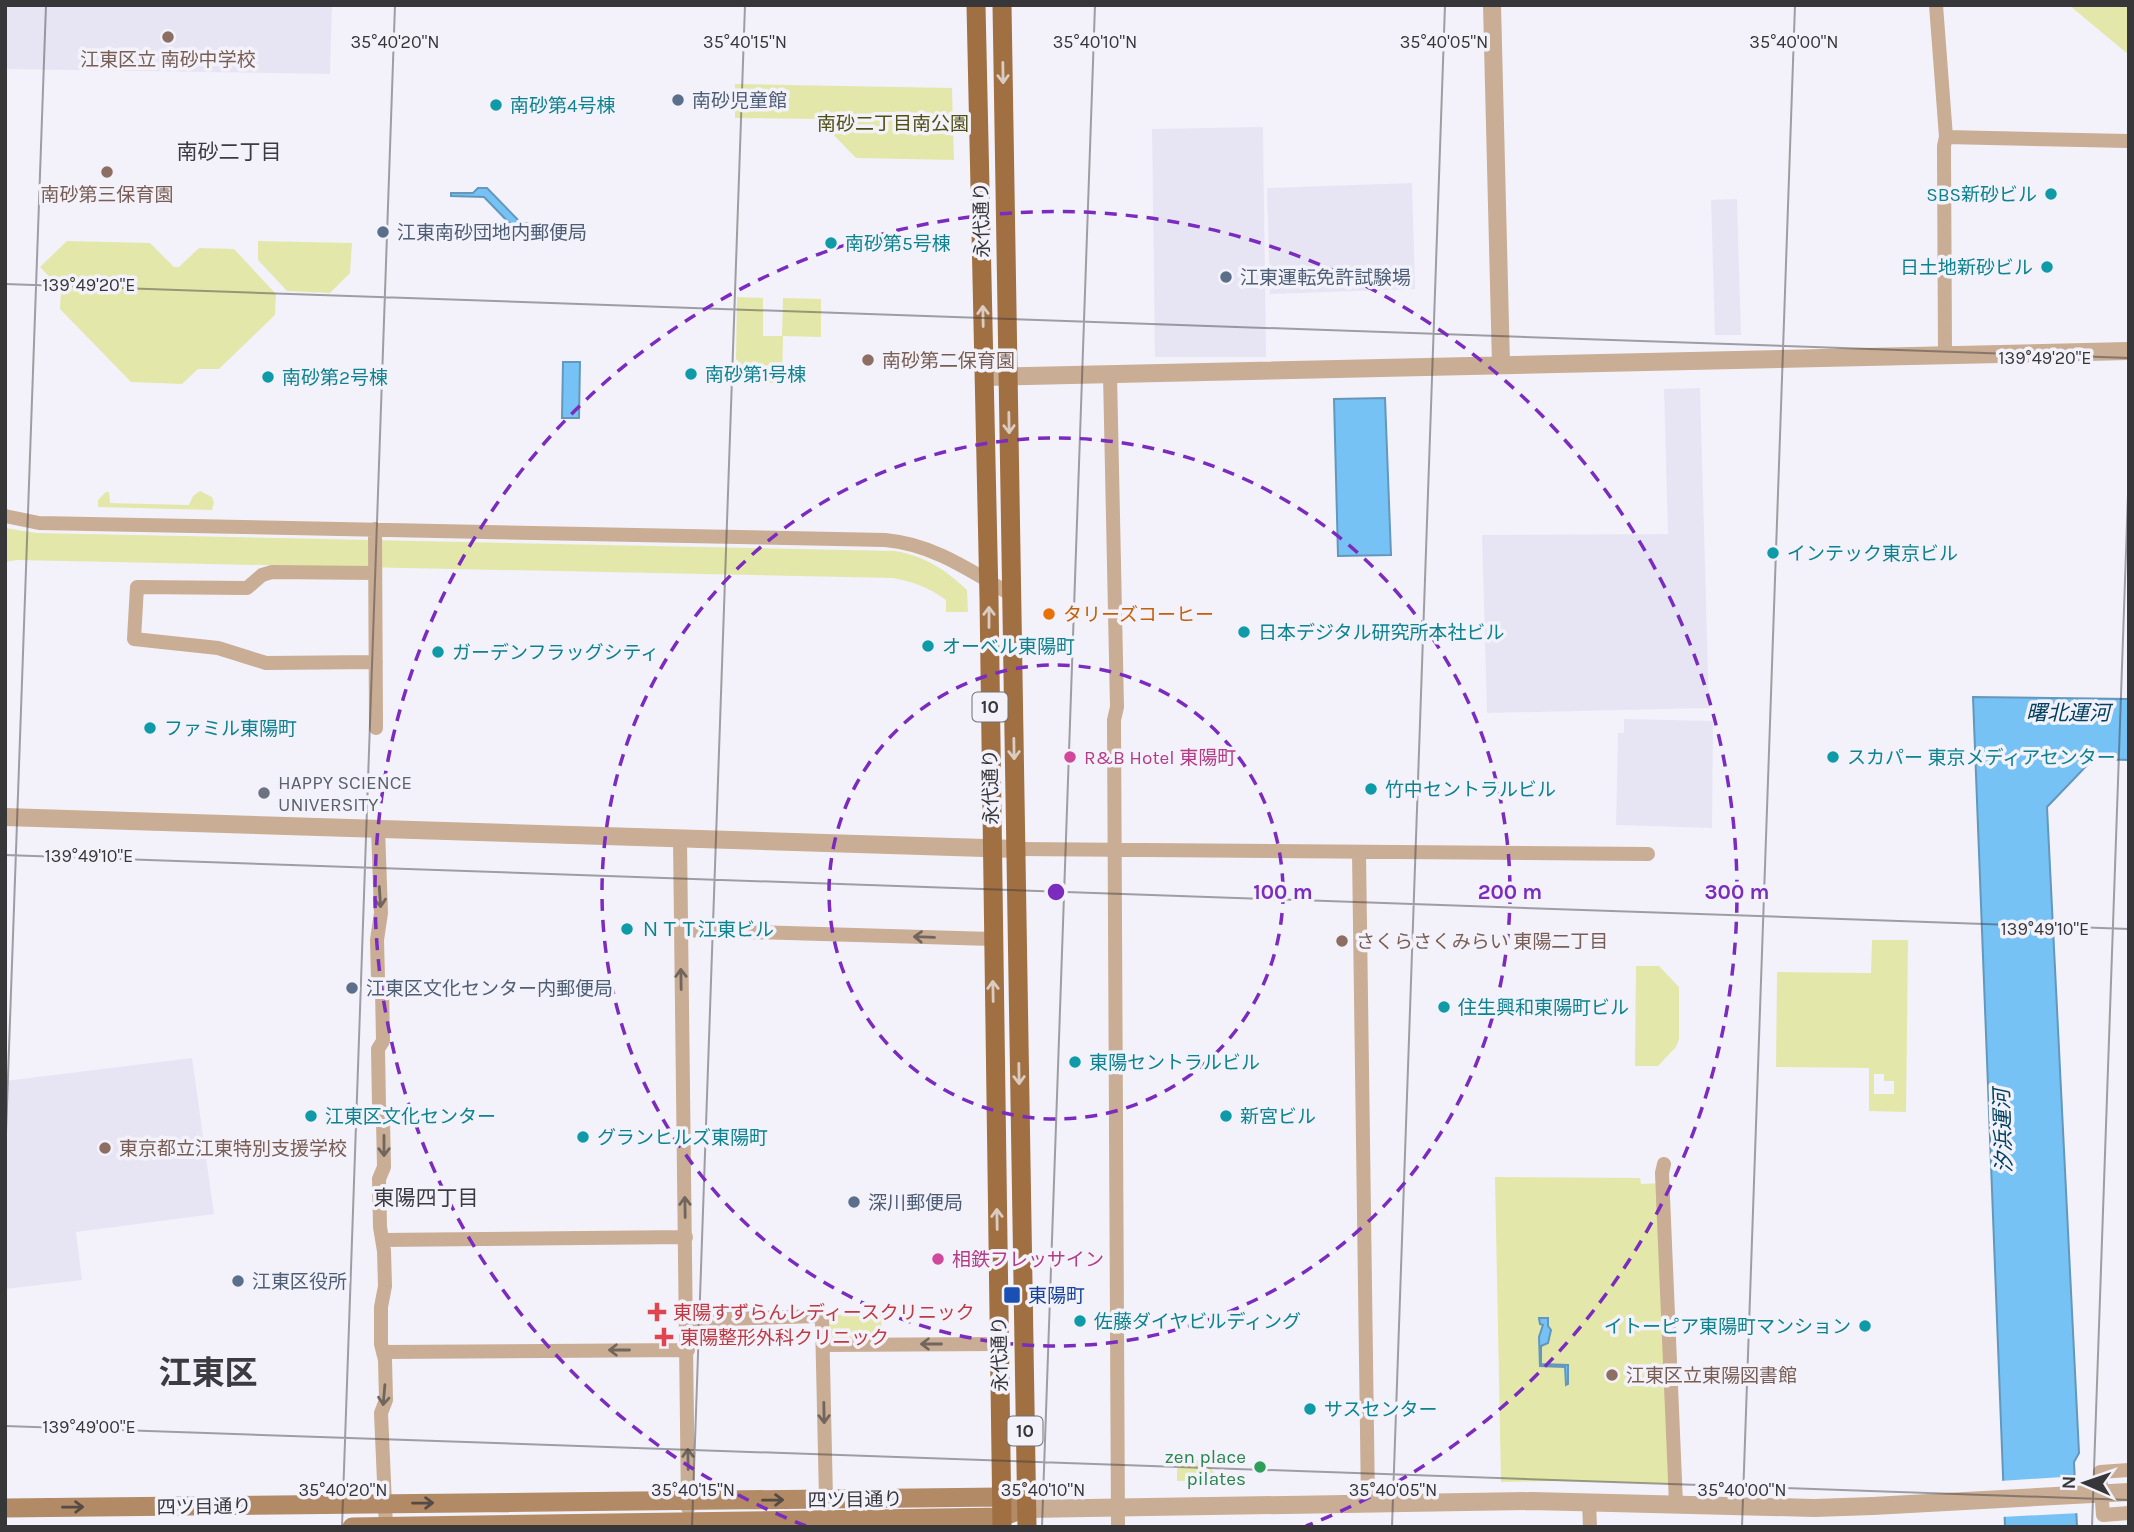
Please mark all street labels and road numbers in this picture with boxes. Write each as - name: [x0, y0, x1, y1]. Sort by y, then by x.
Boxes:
- street label: 永代通り: [970, 182, 994, 258]
- road number: 10: [972, 692, 1007, 722]
- street label: 永代通り: [979, 749, 1003, 825]
- street label: 永代通り: [988, 1316, 1012, 1392]
- road number: 10: [1007, 1416, 1042, 1446]
- street label: 四ツ目通り: [807, 1488, 903, 1512]
- street label: 四ツ目通り: [156, 1495, 252, 1519]

